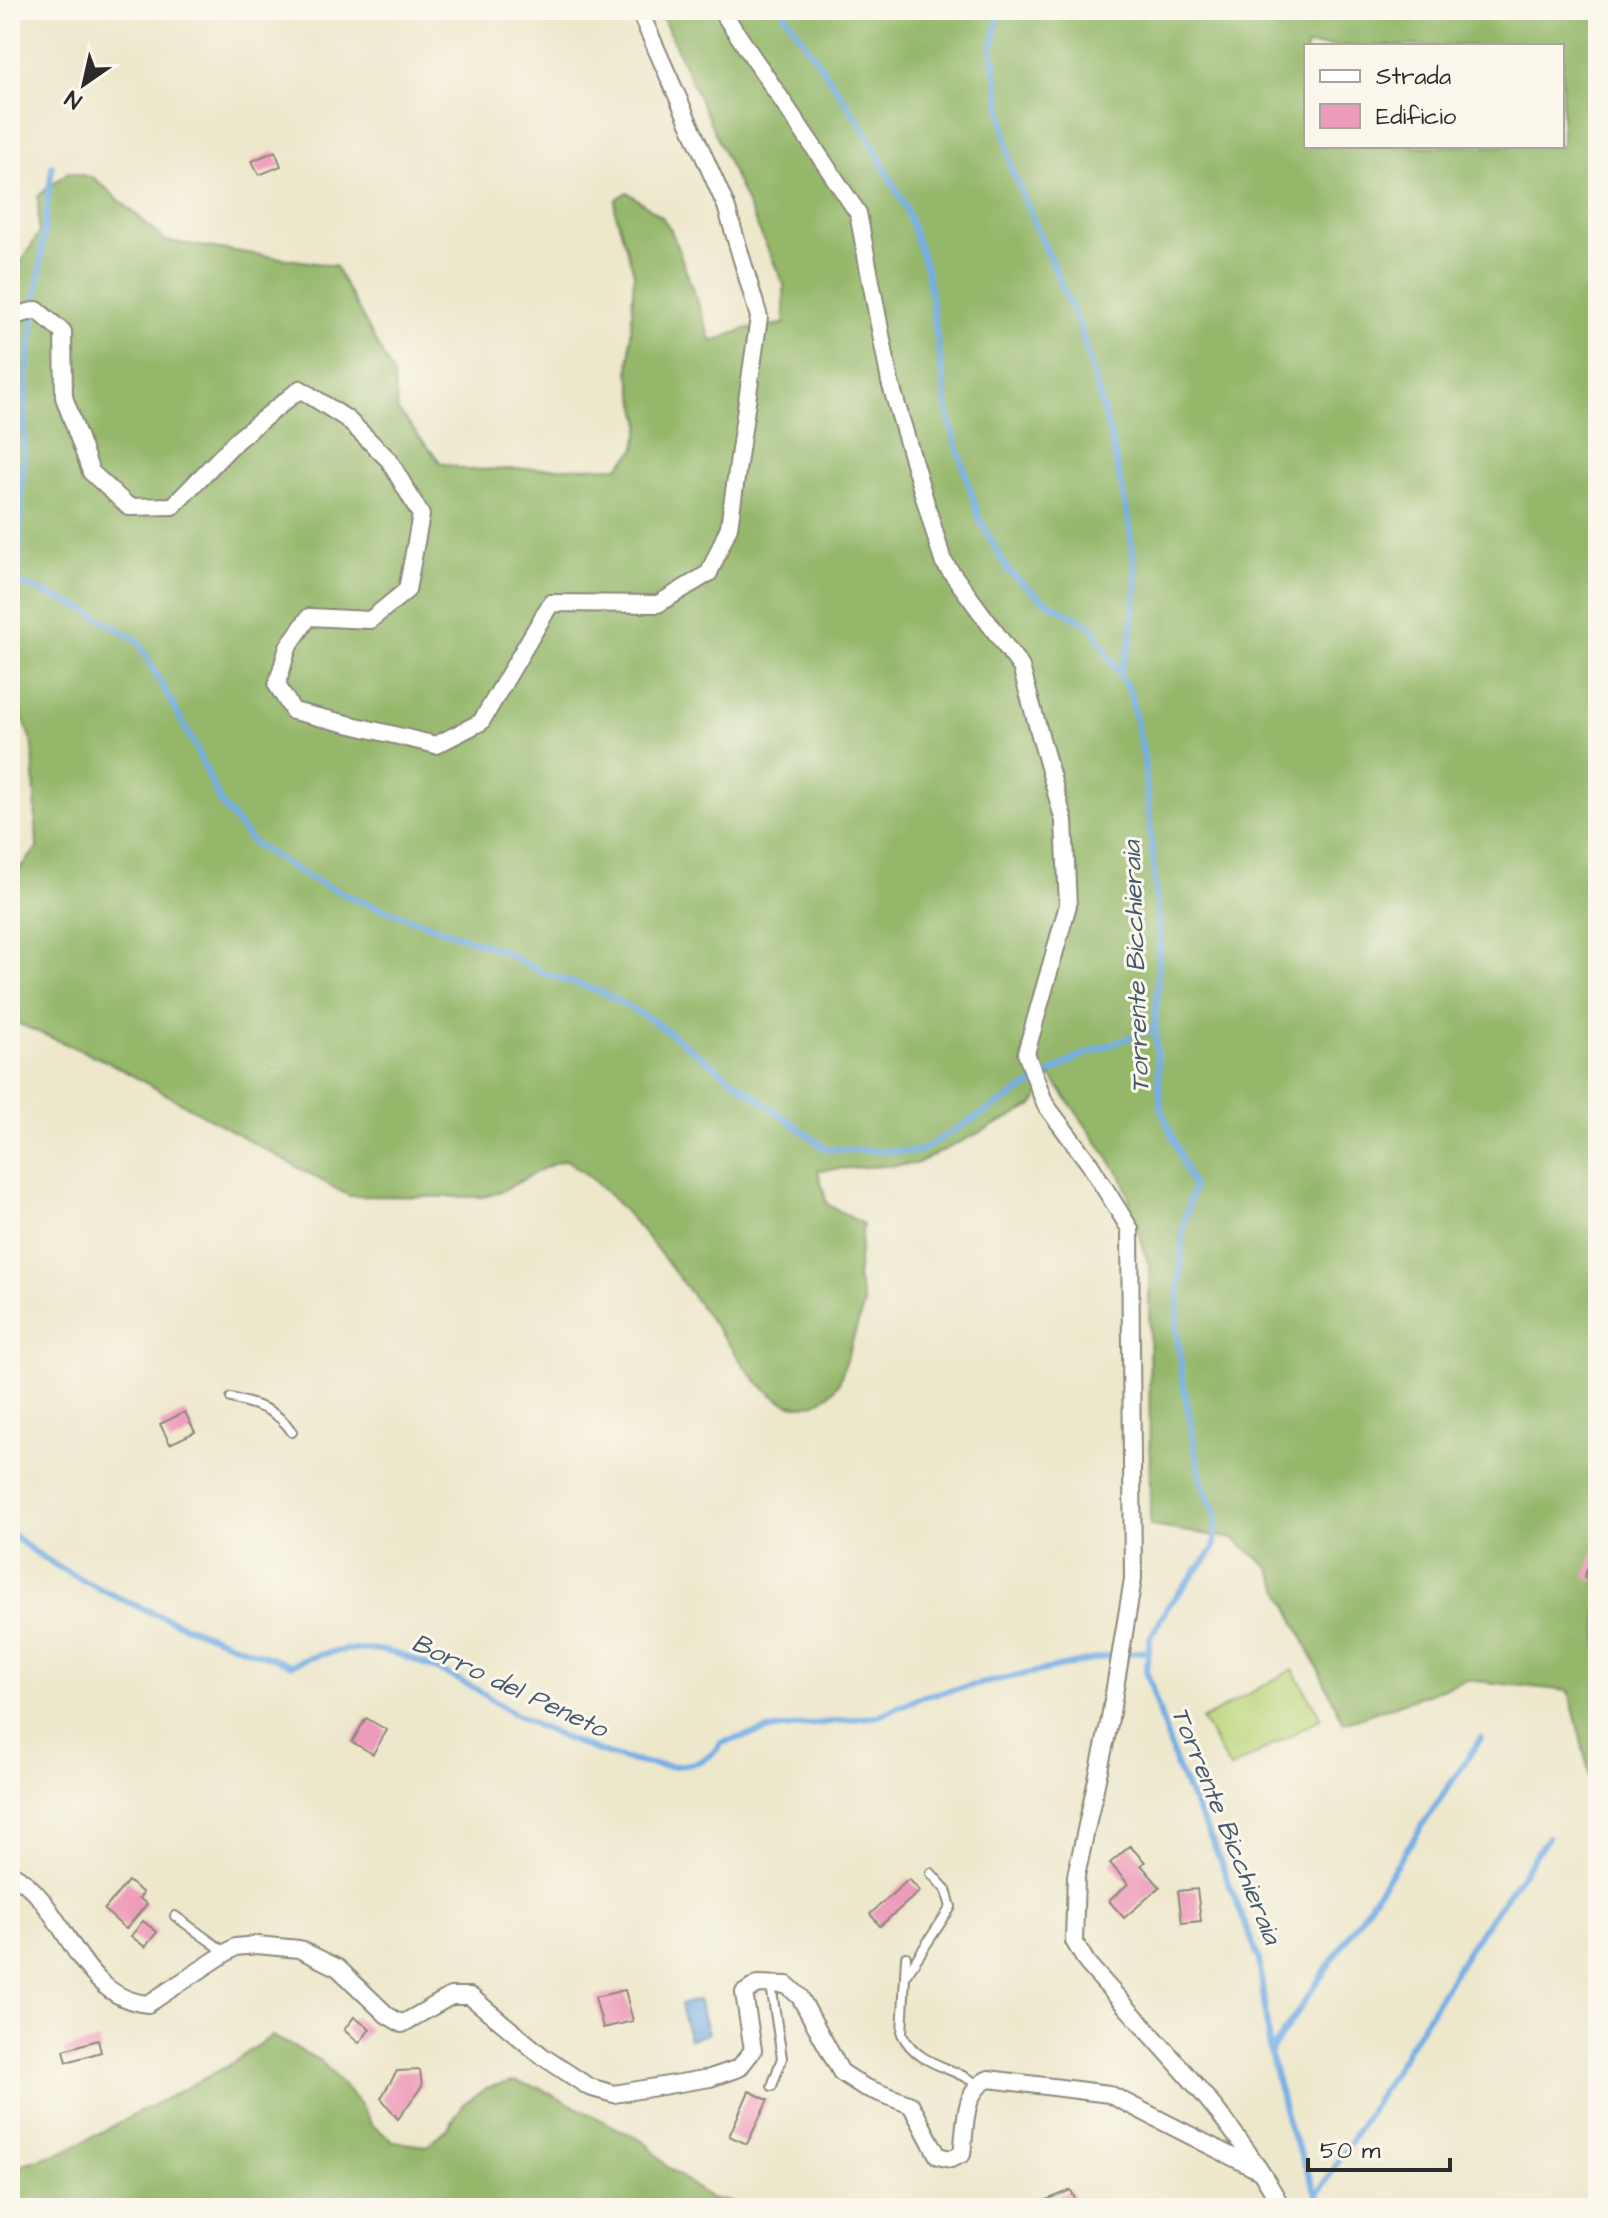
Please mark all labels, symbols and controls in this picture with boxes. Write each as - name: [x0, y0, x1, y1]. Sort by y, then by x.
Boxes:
- north arrow: [44, 44, 124, 124]
- legend: [1304, 44, 1564, 148]
- text: Strada: [1376, 60, 1451, 94]
- text: N: [59, 83, 88, 116]
- text: Edificio: [1376, 100, 1457, 134]
- water label: Torrente Bicchieraia: [1114, 838, 1158, 1094]
- water label: Borro del Peneto: [406, 1625, 615, 1748]
- water label: Torrente Bicchieraia: [1162, 1702, 1291, 1951]
- scale bar: [1308, 2122, 1450, 2172]
- text: 50 m: [1320, 2134, 1381, 2168]

